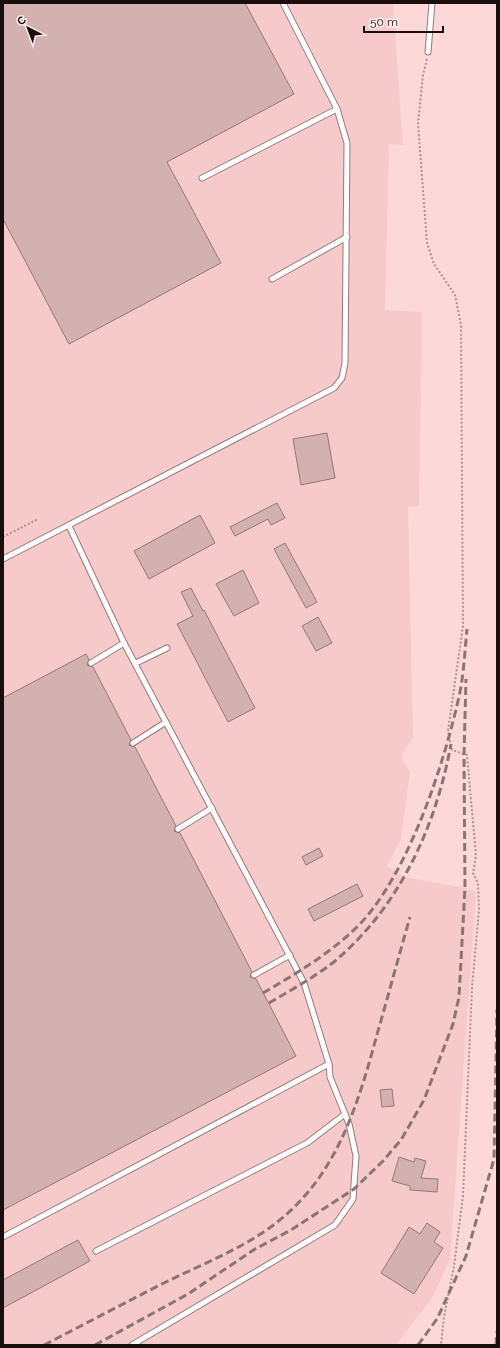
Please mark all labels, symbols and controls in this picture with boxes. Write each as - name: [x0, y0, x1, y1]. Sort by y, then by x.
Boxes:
- north arrow: [8, 8, 48, 48]
- scale bar: [364, 8, 443, 34]
- text: С: [14, 13, 29, 28]
- text: 50 m: [370, 15, 398, 29]

